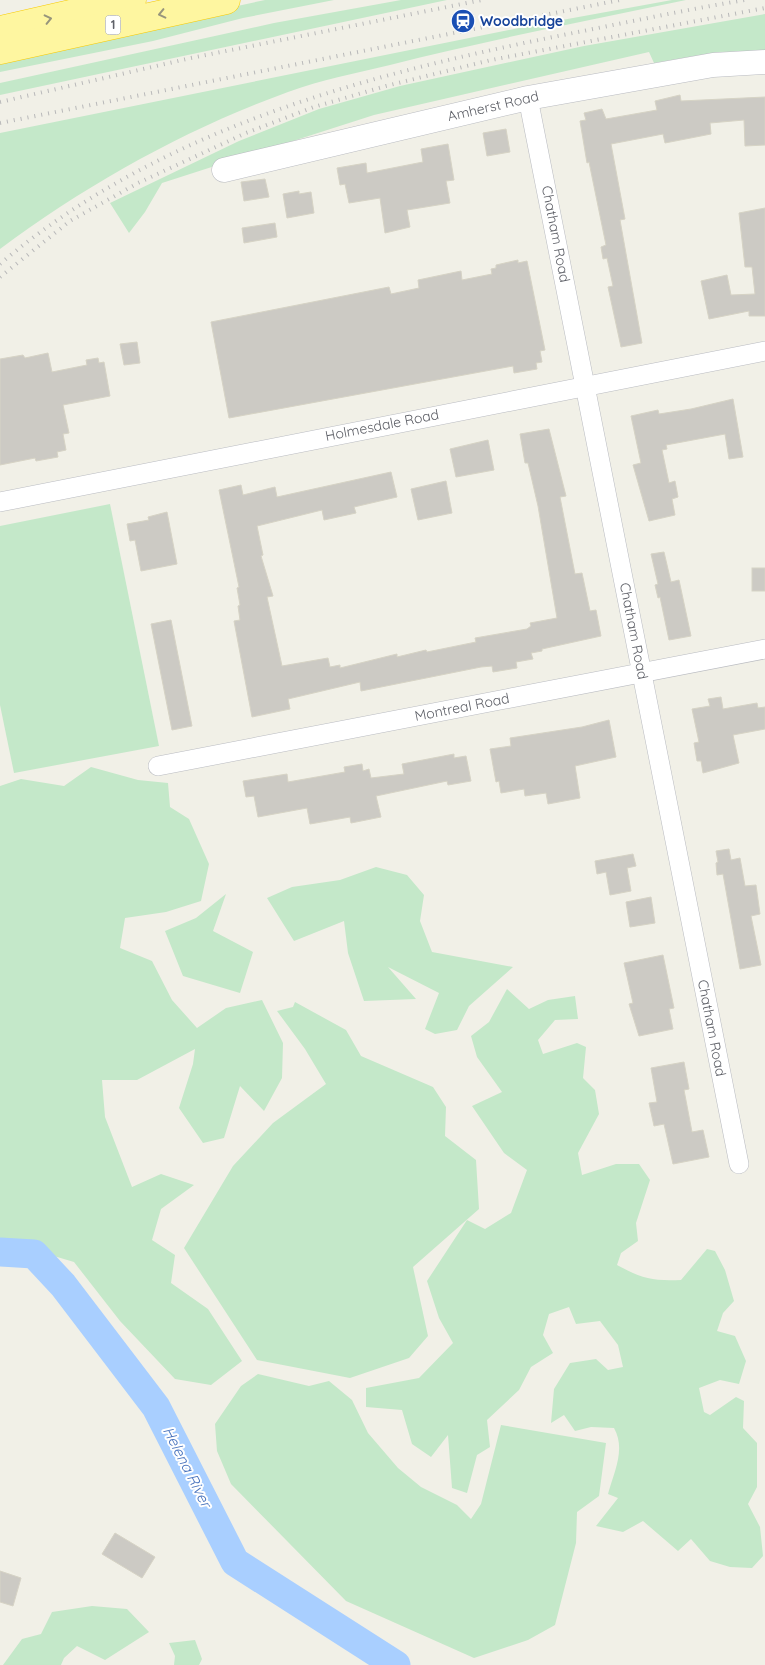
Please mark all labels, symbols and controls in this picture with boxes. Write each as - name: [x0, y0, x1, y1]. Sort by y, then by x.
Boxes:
- one-way arrow: [157, 8, 166, 19]
- station icon: Woodbridge: [450, 8, 476, 34]
- place label: Woodbridge: [480, 12, 563, 30]
- one-way arrow: [43, 14, 52, 25]
- road number: 1: [106, 16, 120, 34]
- street label: Amherst Road: [446, 87, 540, 125]
- street label: Chatham Road: [538, 184, 574, 284]
- street label: Holmesdale Road: [324, 405, 440, 445]
- street label: Chatham Road: [616, 581, 652, 681]
- street label: Montreal Road: [413, 689, 511, 725]
- street label: Chatham Road: [694, 978, 730, 1078]
- water label: Helena River: [159, 1423, 217, 1512]

